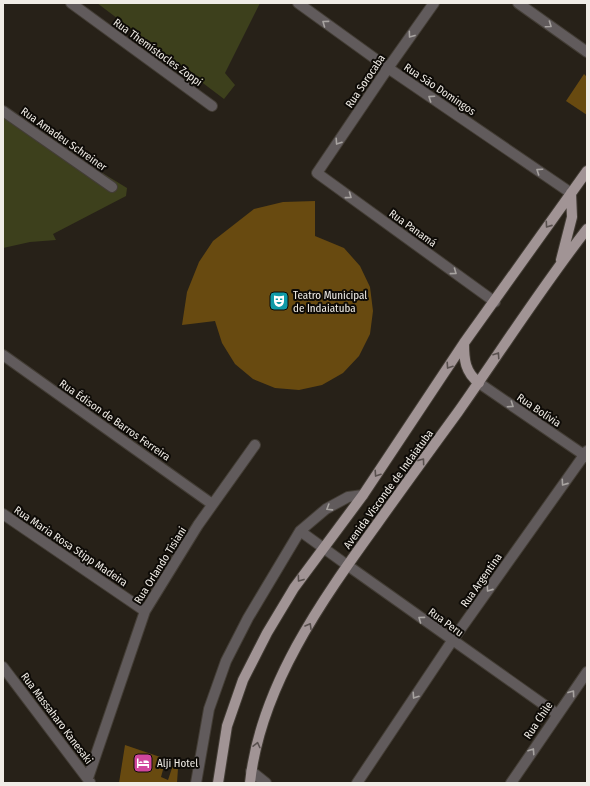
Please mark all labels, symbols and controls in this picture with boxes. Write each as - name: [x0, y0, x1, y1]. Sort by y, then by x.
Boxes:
- street label: Rua Themístocles Zoppi: [111, 16, 205, 89]
- one-way arrow: [322, 20, 329, 28]
- one-way arrow: [545, 21, 552, 28]
- one-way arrow: [409, 30, 416, 37]
- street label: Rua Sorocaba: [343, 52, 388, 110]
- street label: Rua São Domingos: [401, 61, 478, 118]
- one-way arrow: [429, 96, 436, 103]
- street label: Rua Amadeu Schreiner: [18, 105, 109, 174]
- one-way arrow: [335, 138, 343, 145]
- one-way arrow: [536, 169, 543, 176]
- one-way arrow: [344, 191, 351, 198]
- street label: Rua Panamá: [386, 207, 439, 250]
- one-way arrow: [545, 221, 553, 228]
- one-way arrow: [450, 267, 457, 275]
- place label: Teatro Municipal de Indaiatuba: [293, 289, 367, 315]
- theatre icon: Teatro Municipal de Indaiatuba: [268, 290, 290, 312]
- one-way arrow: [492, 353, 499, 360]
- one-way arrow: [446, 362, 454, 369]
- street label: Rua Édison de Barros Ferreira: [57, 376, 173, 464]
- street label: Rua Bolívia: [514, 391, 563, 430]
- one-way arrow: [507, 400, 514, 408]
- street label: Avenida Visconde de Indaiatuba: [341, 427, 436, 551]
- one-way arrow: [417, 459, 424, 466]
- one-way arrow: [374, 470, 382, 477]
- one-way arrow: [562, 479, 569, 486]
- one-way arrow: [326, 503, 333, 510]
- street label: Rua Maria Rosa Stipp Madeira: [12, 504, 130, 589]
- street label: Rua Orlando Tisiani: [132, 524, 189, 606]
- street label: Rua Argentina: [458, 551, 505, 610]
- one-way arrow: [297, 575, 305, 582]
- one-way arrow: [486, 585, 494, 592]
- street label: Rua Peru: [426, 605, 466, 639]
- one-way arrow: [418, 616, 425, 623]
- one-way arrow: [305, 623, 312, 630]
- street label: Rua Massaharo Kanesaki: [18, 670, 95, 767]
- one-way arrow: [567, 690, 575, 697]
- one-way arrow: [412, 692, 420, 699]
- street label: Rua Chile: [521, 699, 556, 741]
- one-way arrow: [253, 742, 261, 748]
- one-way arrow: [527, 748, 534, 755]
- hotel icon: Alji Hotel: [132, 752, 154, 774]
- place label: Alji Hotel: [157, 757, 198, 770]

